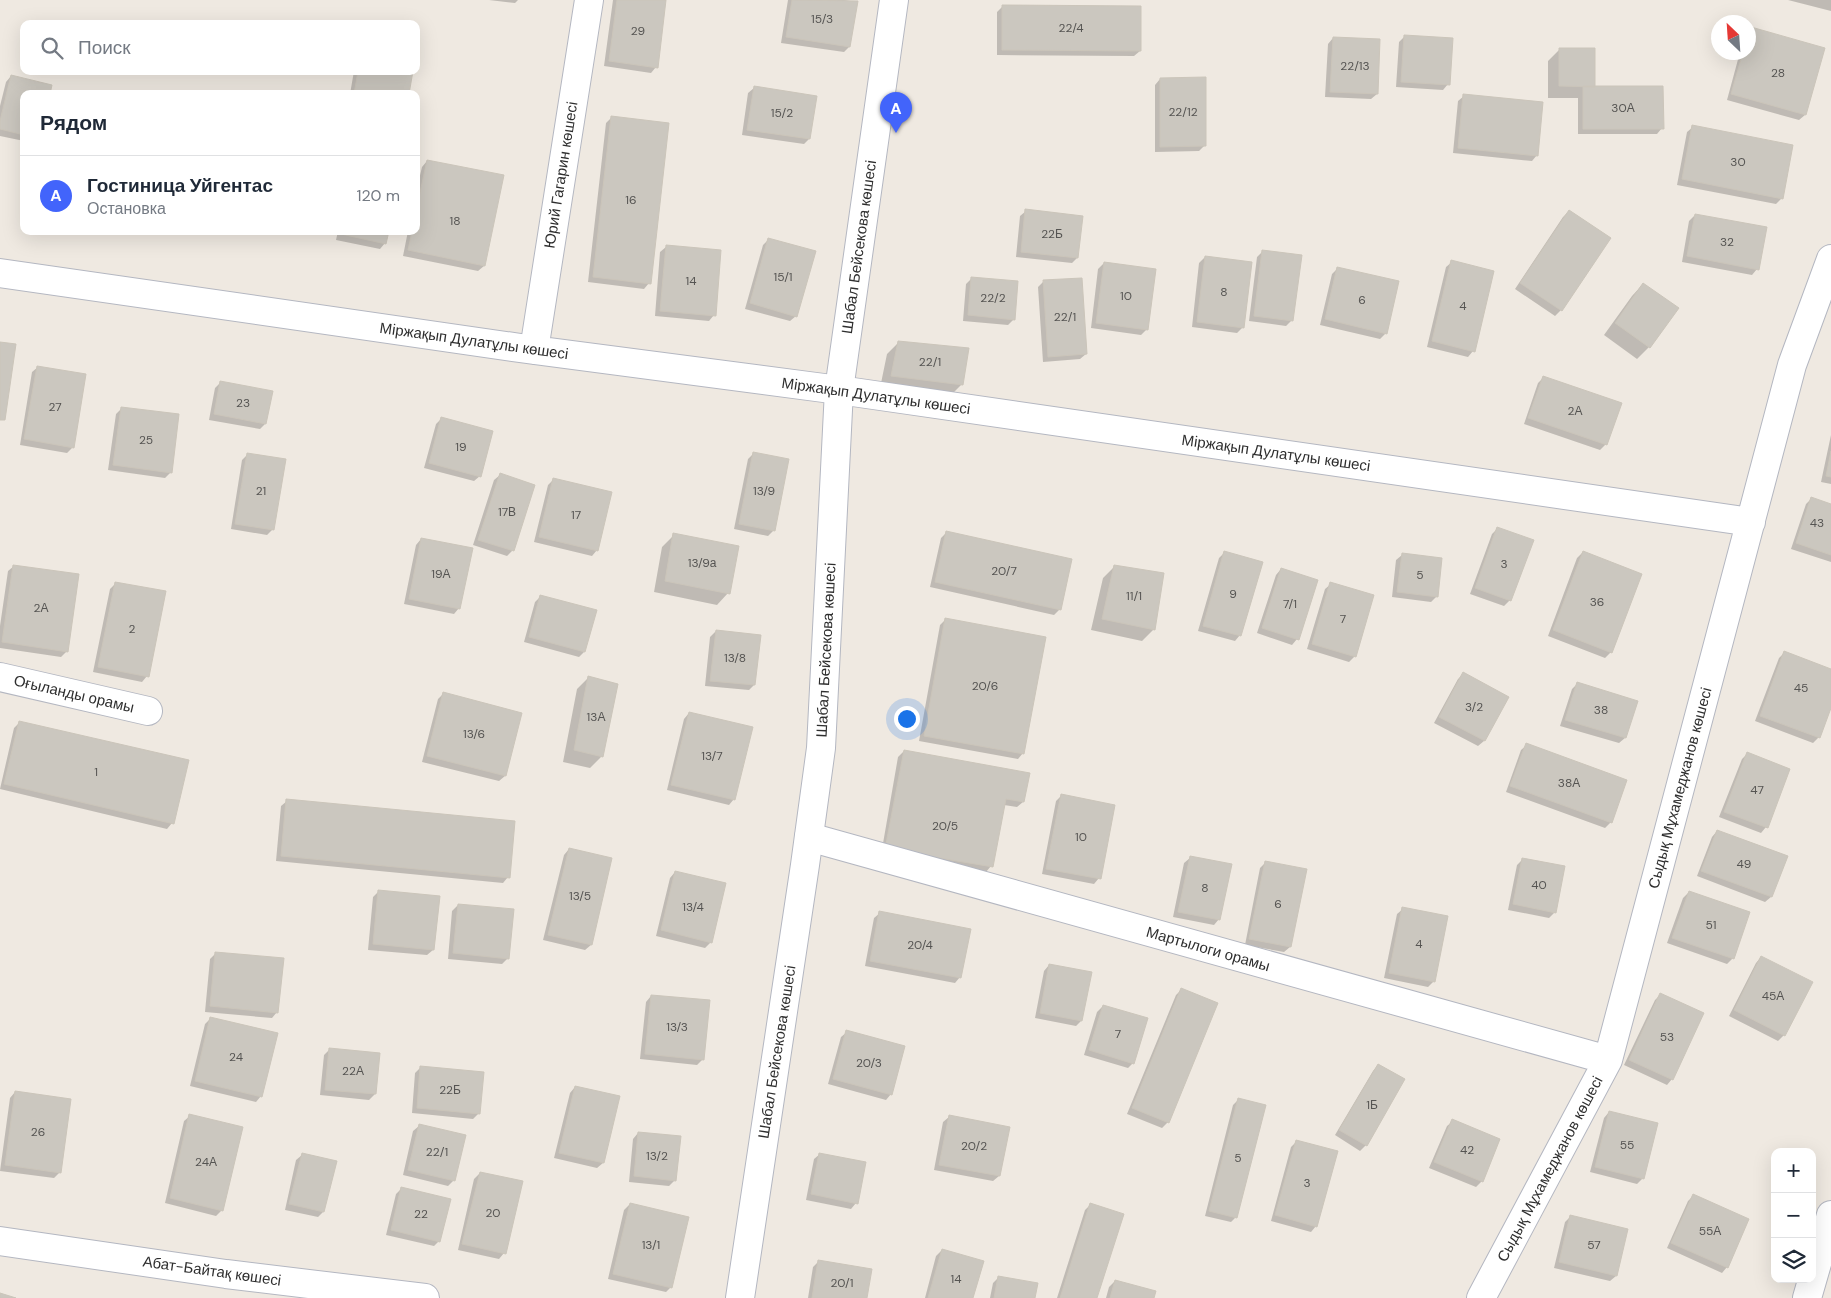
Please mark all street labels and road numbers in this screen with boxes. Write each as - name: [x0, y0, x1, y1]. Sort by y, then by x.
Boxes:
- street label: Юрий Гагарин көшесі: [540, 100, 582, 250]
- street label: Шабал Бейсекова көшесі: [837, 159, 881, 335]
- street label: Міржақып Дулатұлы көшесі: [378, 318, 570, 364]
- street label: Міржақып Дулатұлы көшесі: [780, 373, 972, 419]
- street label: Міржақып Дулатұлы көшесі: [1180, 430, 1372, 476]
- street label: Шабал Бейсекова көшесі: [811, 562, 841, 738]
- street label: Оғыланды орамы: [12, 670, 136, 718]
- street label: Сыдық Мұхамеджанов көшесі: [1643, 685, 1717, 891]
- street label: Мартылоги орамы: [1144, 922, 1272, 976]
- street label: Шабал Бейсекова көшесі: [753, 964, 801, 1140]
- street label: Сыдық Мұхамеджанов көшесі: [1492, 1073, 1608, 1265]
- street label: Абат-Байтақ көшесі: [142, 1251, 282, 1291]

